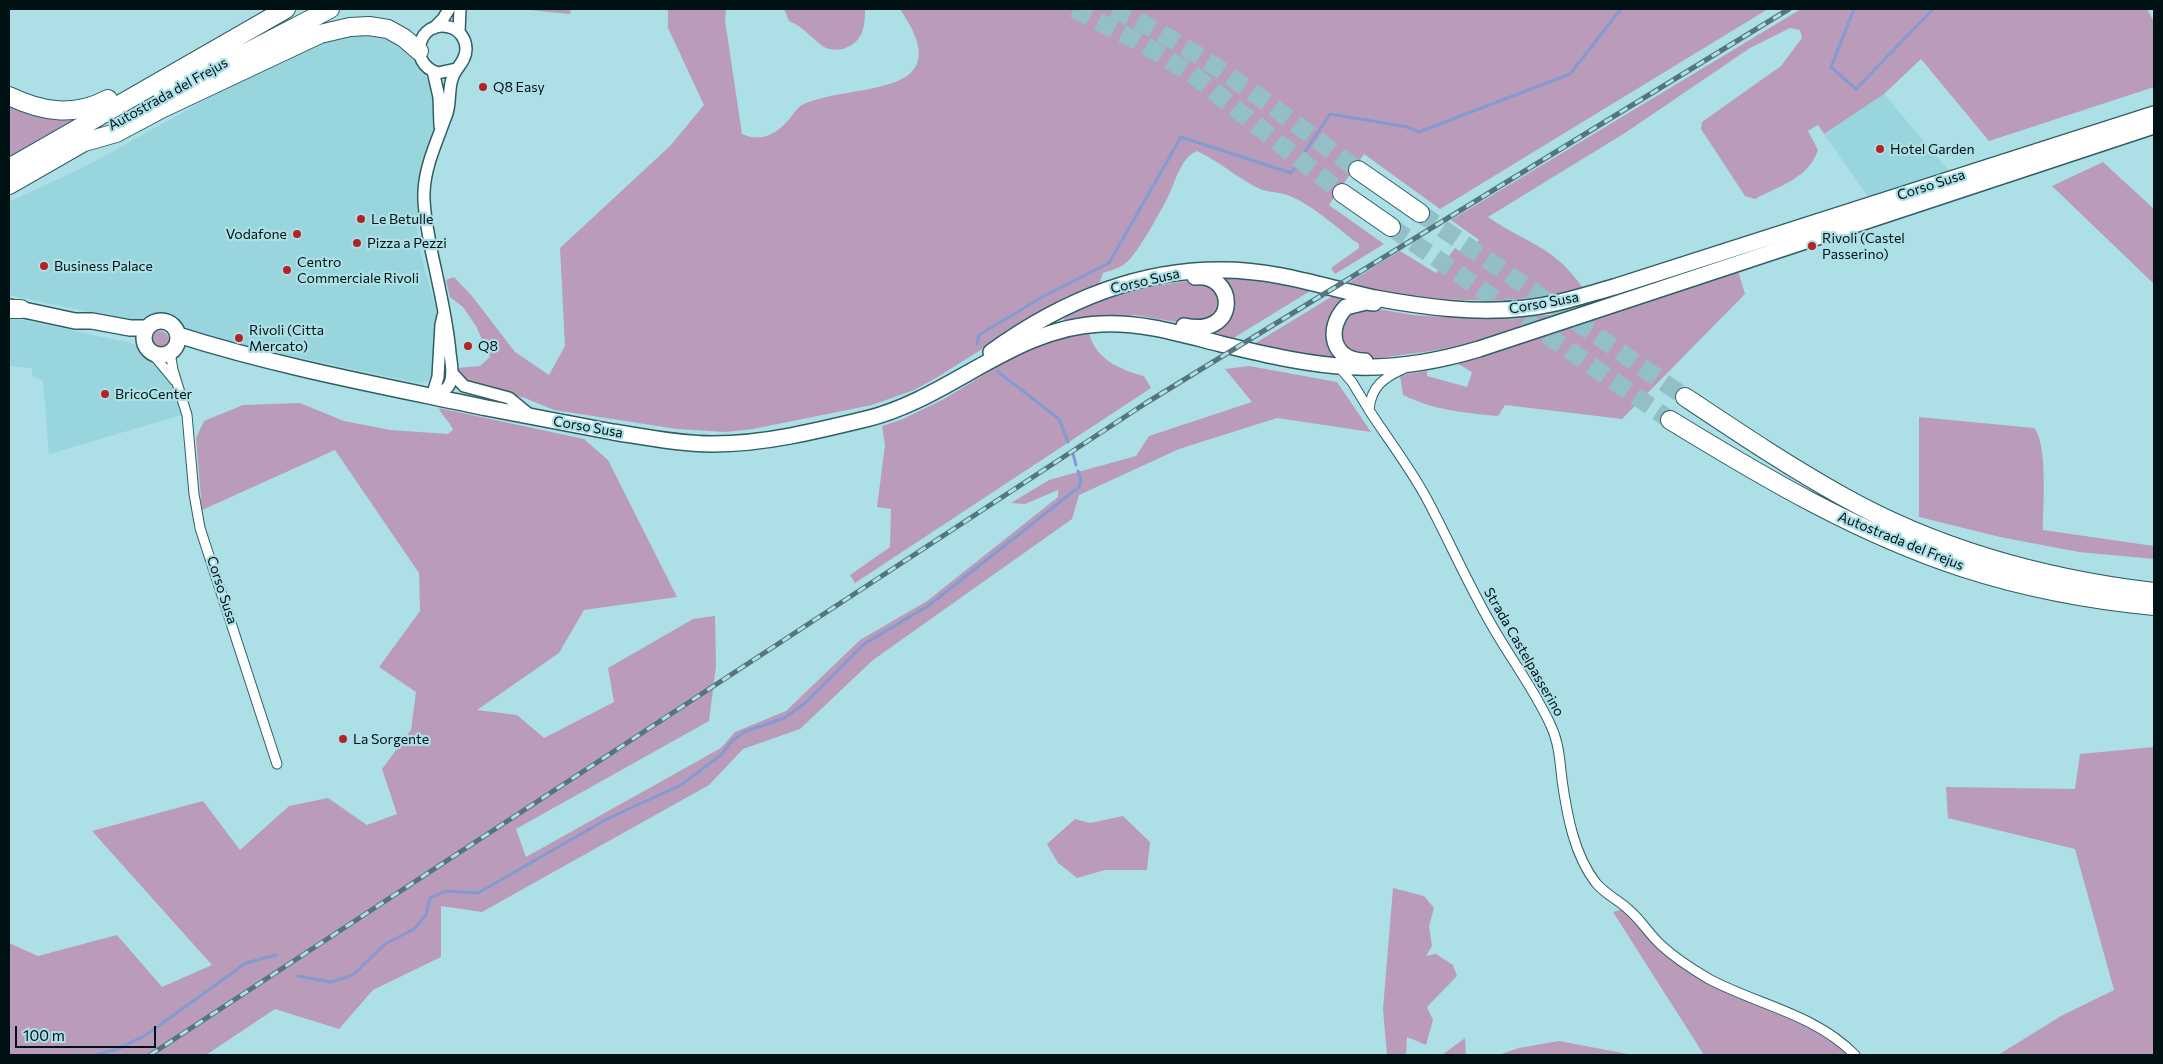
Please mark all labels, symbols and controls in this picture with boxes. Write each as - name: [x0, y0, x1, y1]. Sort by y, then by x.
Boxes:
- street label: Autostrada del Frejus: [105, 54, 231, 134]
- place label: Q8 Easy: [493, 79, 545, 95]
- marker: Q8 Easy: [477, 81, 489, 93]
- place label: Hotel Garden: [1890, 141, 1974, 157]
- marker: Hotel Garden: [1874, 143, 1886, 155]
- street label: Corso Susa: [1895, 166, 1967, 204]
- place label: Le Betulle: [371, 211, 433, 227]
- marker: Le Betulle: [355, 213, 367, 225]
- place label: Vodafone: [226, 226, 287, 242]
- marker: Vodafone: [291, 228, 303, 240]
- place label: Rivoli (Castel Passerino): [1822, 230, 1905, 262]
- place label: Pizza a Pezzi: [367, 235, 447, 251]
- marker: Pizza a Pezzi: [351, 237, 363, 249]
- marker: Rivoli (Castel Passerino): [1806, 240, 1818, 252]
- place label: Centro Commerciale Rivoli: [297, 254, 419, 286]
- place label: Business Palace: [54, 258, 153, 274]
- marker: Business Palace: [38, 260, 50, 272]
- marker: Centro Commerciale Rivoli: [281, 264, 293, 276]
- street label: Corso Susa: [1109, 265, 1181, 297]
- street label: Corso Susa: [1508, 289, 1580, 317]
- place label: Rivoli (Citta Mercato): [249, 322, 324, 354]
- marker: Rivoli (Citta Mercato): [233, 332, 245, 344]
- place label: Q8: [478, 338, 498, 354]
- marker: Q8: [462, 340, 474, 352]
- place label: BricoCenter: [115, 386, 192, 402]
- marker: BricoCenter: [99, 388, 111, 400]
- street label: Corso Susa: [552, 413, 624, 441]
- street label: Autostrada del Frejus: [1836, 508, 1966, 574]
- street label: Corso Susa: [203, 554, 241, 626]
- street label: Strada Castelpasserino: [1480, 585, 1568, 719]
- place label: La Sorgente: [353, 731, 429, 747]
- marker: La Sorgente: [337, 733, 349, 745]
- scale bar: [18, 1016, 159, 1048]
- text: 100 m: [23, 1026, 65, 1044]

